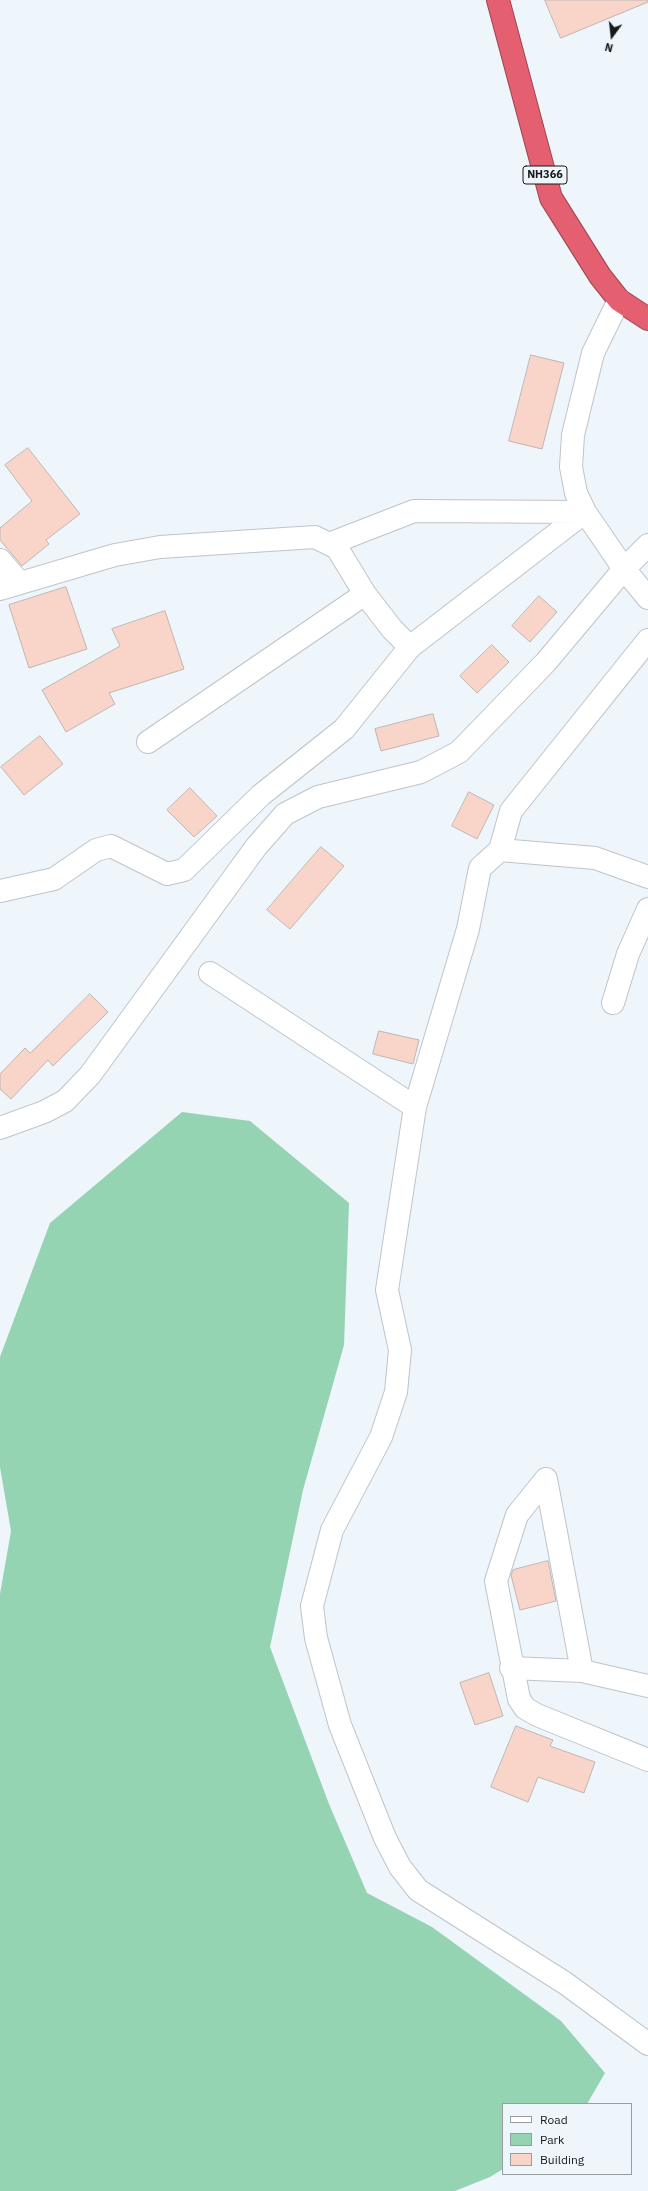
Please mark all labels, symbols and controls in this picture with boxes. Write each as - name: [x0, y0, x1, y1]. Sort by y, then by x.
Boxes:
- north arrow: [592, 16, 632, 56]
- text: N: [603, 40, 615, 55]
- road number: NH366: [523, 166, 567, 184]
- legend: [502, 2103, 632, 2175]
- text: Road: [540, 2112, 568, 2127]
- text: Park: [540, 2132, 564, 2147]
- text: Building: [540, 2152, 584, 2167]

